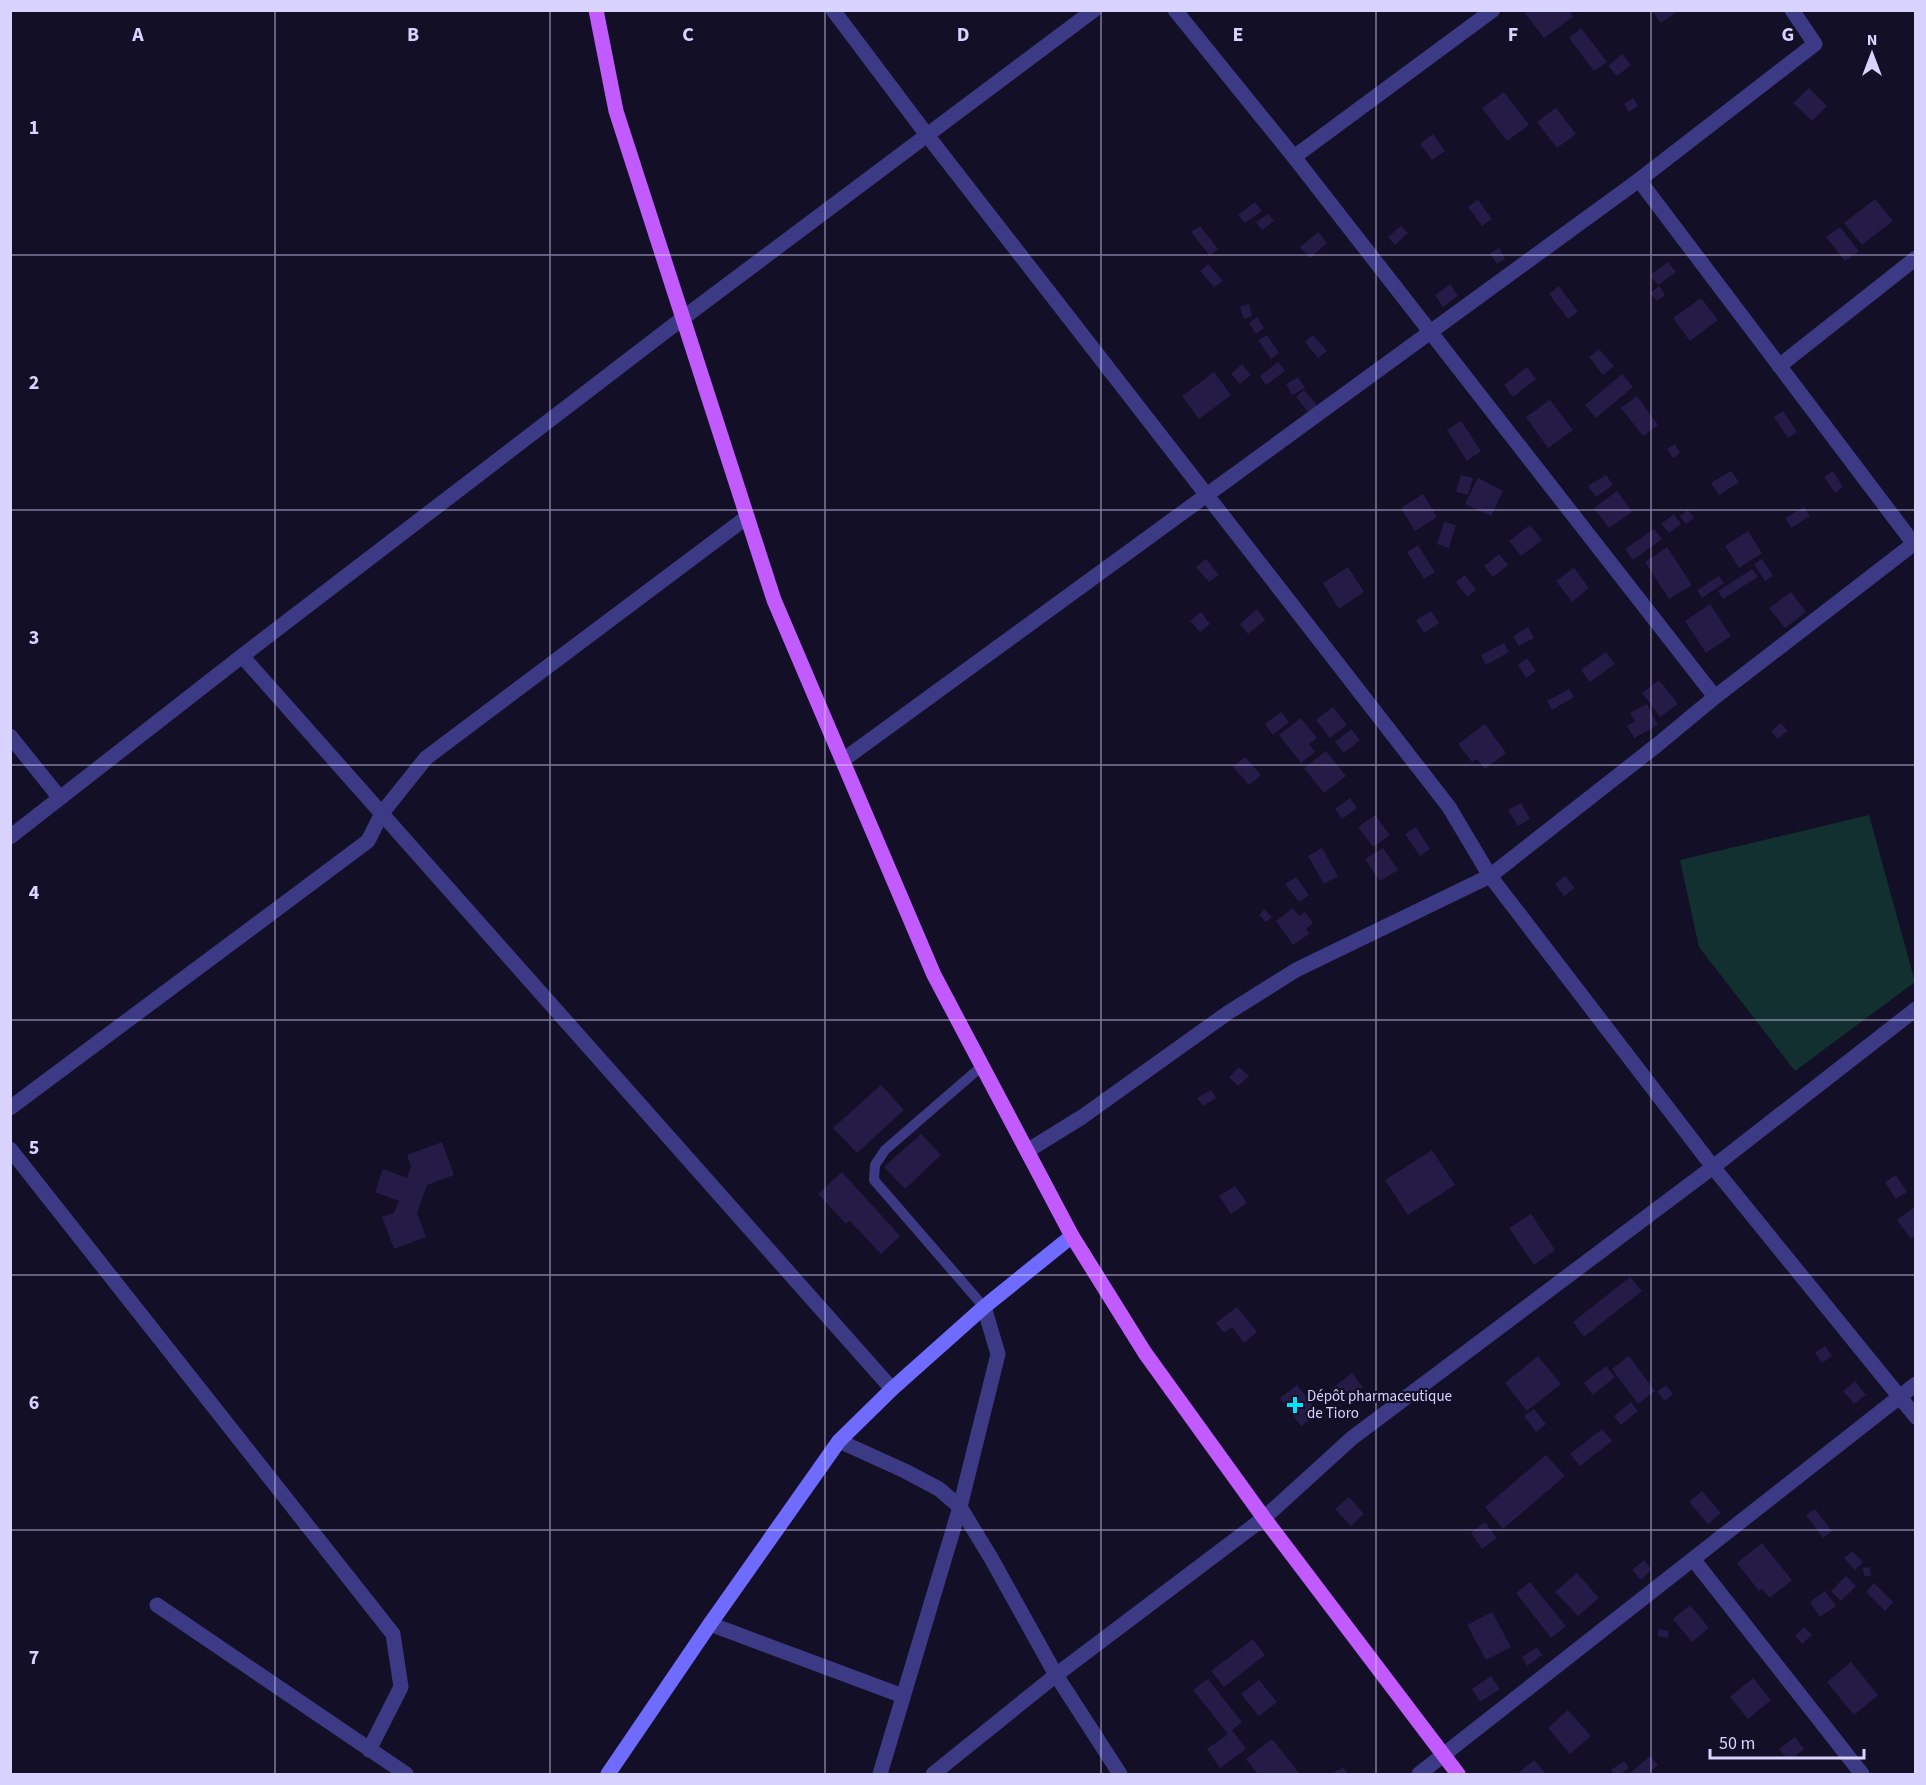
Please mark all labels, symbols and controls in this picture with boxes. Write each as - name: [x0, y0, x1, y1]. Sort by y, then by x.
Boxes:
- text: A: [131, 21, 144, 49]
- text: B: [407, 21, 419, 49]
- text: C: [682, 21, 694, 49]
- text: D: [957, 21, 969, 49]
- text: E: [1233, 21, 1243, 49]
- text: F: [1508, 21, 1518, 49]
- text: G: [1782, 21, 1794, 49]
- north arrow: [1842, 24, 1902, 84]
- text: N: [1867, 29, 1877, 51]
- text: 1: [29, 114, 39, 142]
- text: 2: [29, 369, 39, 397]
- text: 3: [29, 624, 39, 652]
- text: 4: [29, 879, 40, 907]
- text: 5: [29, 1134, 39, 1162]
- place label: Dépôt pharmaceutique de Tioro: [1307, 1386, 1452, 1424]
- text: 6: [29, 1389, 39, 1417]
- marker: Dépôt pharmaceutique de Tioro: [1288, 1398, 1302, 1412]
- text: 7: [29, 1644, 39, 1672]
- scale bar: [1710, 1722, 1864, 1760]
- text: 50 m: [1719, 1731, 1755, 1756]

